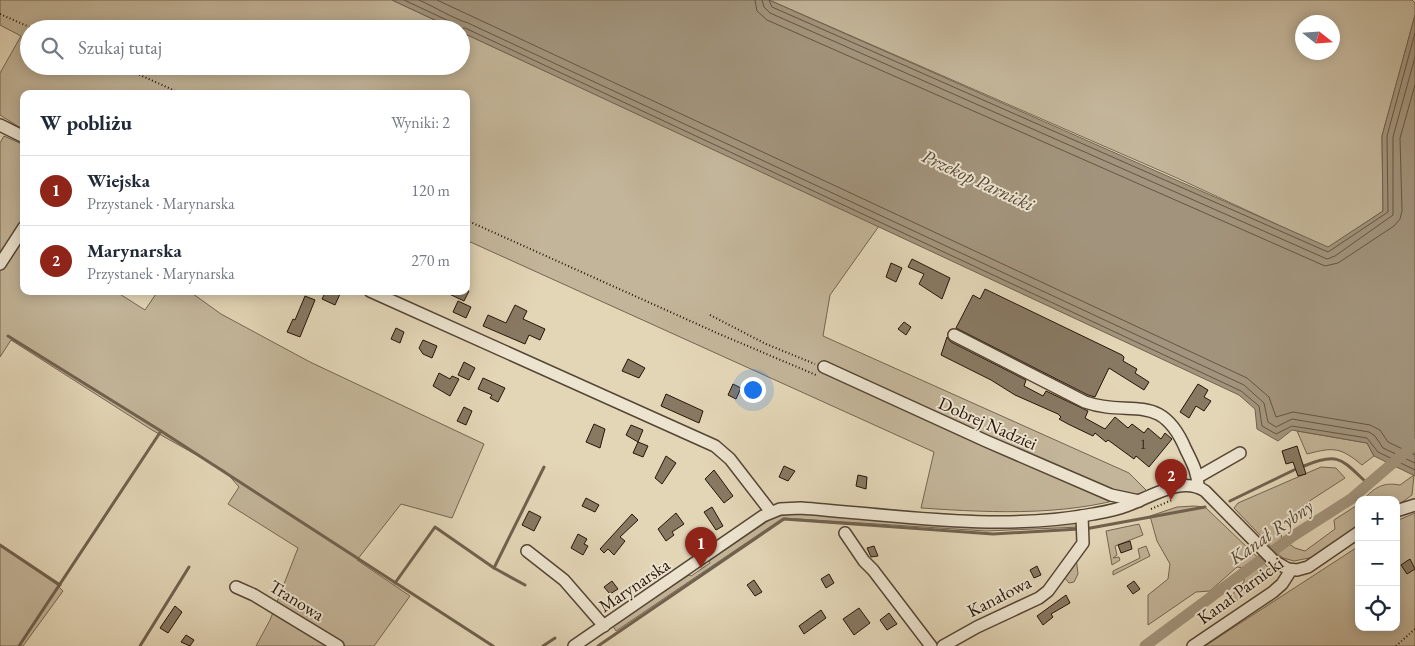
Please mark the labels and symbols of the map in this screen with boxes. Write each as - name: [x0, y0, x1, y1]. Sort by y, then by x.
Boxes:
- north arrow: [1295, 15, 1340, 60]
- water label: Przekop Parnicki: [918, 143, 1039, 217]
- your location: [740, 377, 766, 403]
- street label: Dobrej Nadziei: [935, 391, 1041, 455]
- house number: 1: [1139, 434, 1147, 453]
- pin: 2: [1155, 459, 1187, 500]
- water label: Kanał Rybny: [1223, 494, 1318, 571]
- pin: 1: [685, 527, 717, 568]
- street label: Kanał Parnicki: [1192, 551, 1288, 629]
- street label: Marynarska: [594, 552, 675, 617]
- street label: Kanałowa: [963, 570, 1036, 622]
- street label: Tranowa: [265, 574, 330, 626]

